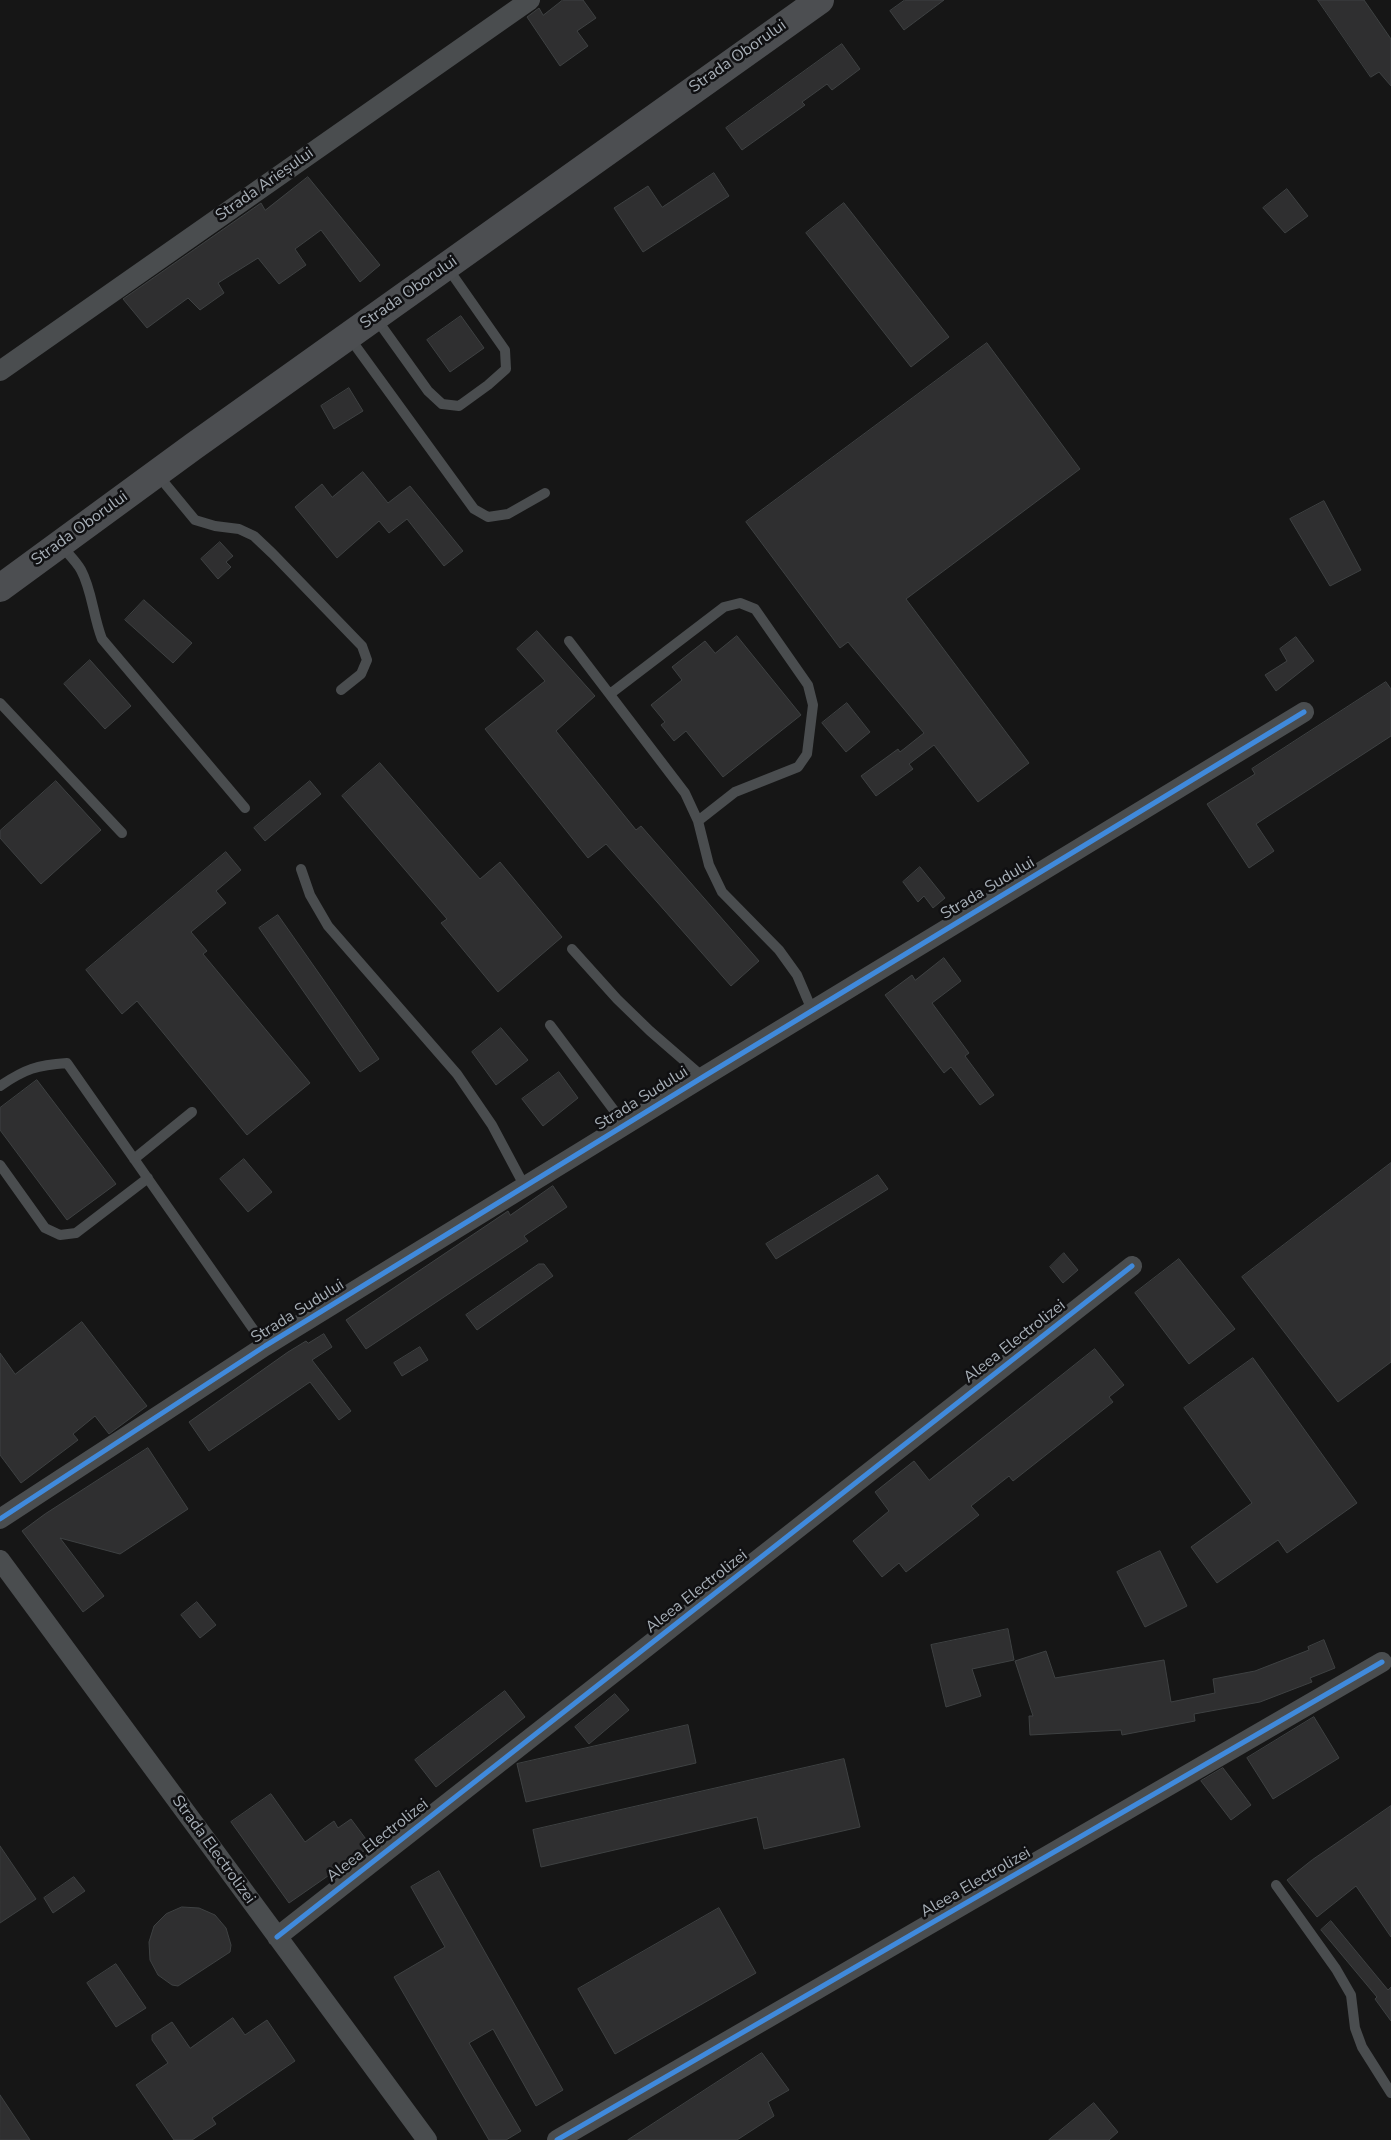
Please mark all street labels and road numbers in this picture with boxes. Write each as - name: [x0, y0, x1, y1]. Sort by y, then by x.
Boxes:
- street label: Strada Oborului: [686, 16, 790, 98]
- street label: Strada Arieșului: [212, 144, 318, 226]
- street label: Strada Oborului: [357, 252, 461, 334]
- street label: Strada Oborului: [28, 488, 132, 570]
- street label: Strada Sudului: [938, 853, 1038, 925]
- street label: Strada Sudului: [592, 1063, 692, 1135]
- street label: Strada Sudului: [248, 1276, 348, 1348]
- street label: Aleea Electrolizei: [960, 1296, 1070, 1388]
- street label: Aleea Electrolizei: [642, 1546, 752, 1638]
- street label: Strada Electrolizei: [167, 1792, 259, 1908]
- street label: Aleea Electrolizei: [323, 1795, 433, 1887]
- street label: Aleea Electrolizei: [918, 1844, 1034, 1922]

